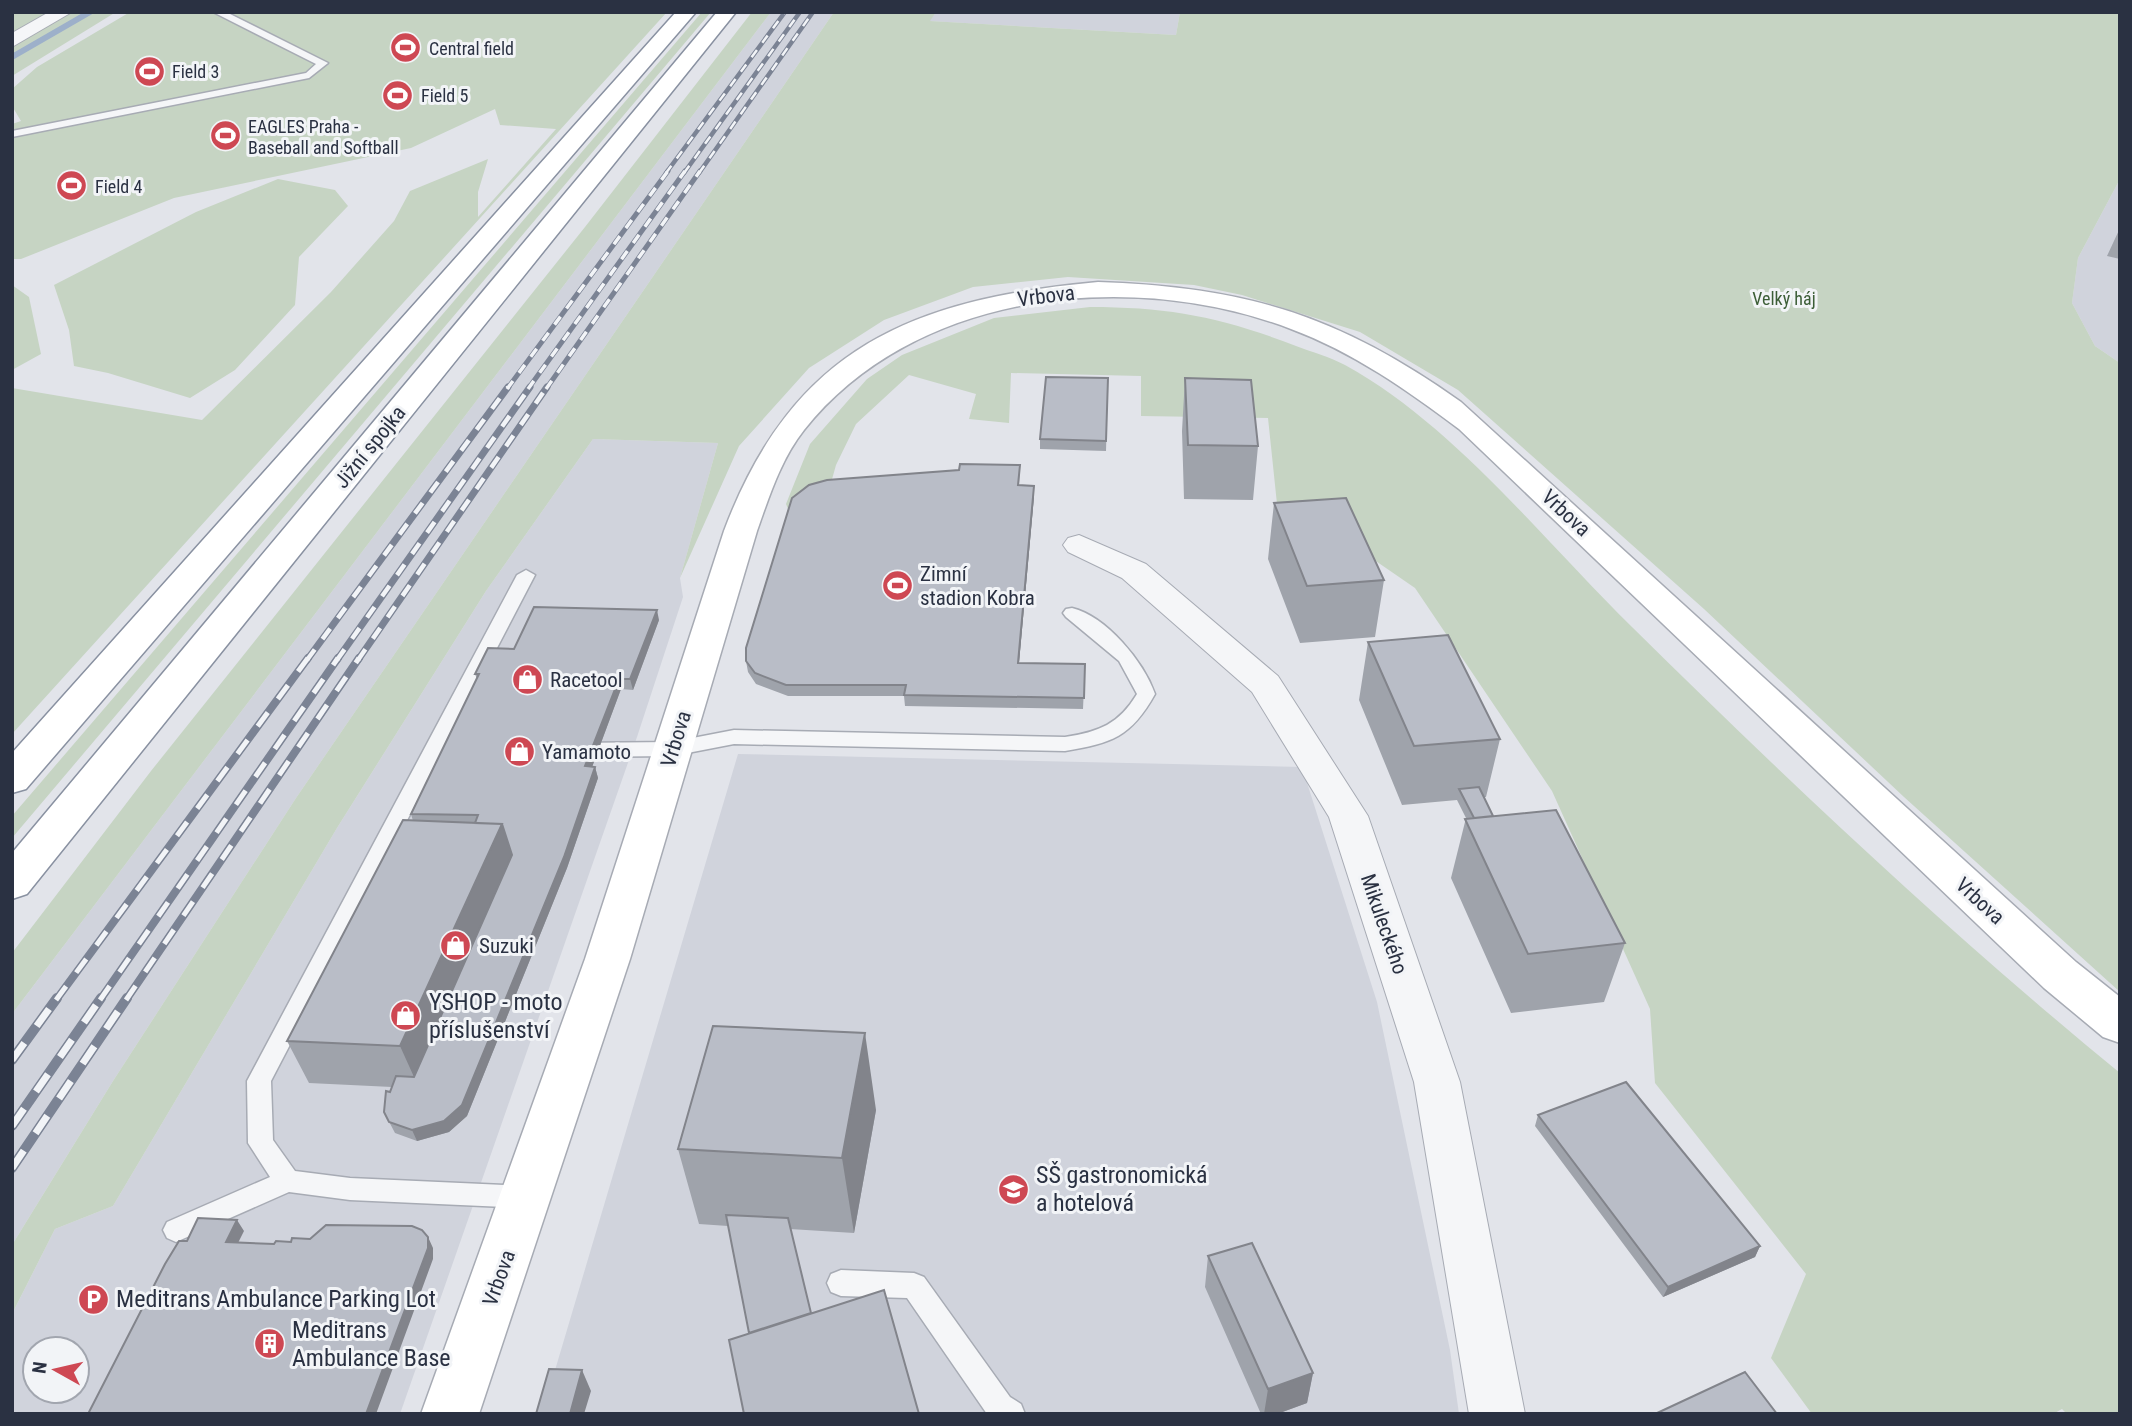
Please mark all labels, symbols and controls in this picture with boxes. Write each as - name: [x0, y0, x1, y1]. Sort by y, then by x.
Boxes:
- sports icon: Central field: [389, 31, 423, 65]
- place label: Central field: [429, 38, 514, 59]
- sports icon: Field 3: [132, 54, 166, 88]
- place label: Field 3: [172, 61, 219, 82]
- sports icon: Field 5: [381, 78, 415, 112]
- place label: Field 5: [421, 85, 468, 106]
- place label: EAGLES Praha - Baseball and Softball: [248, 116, 399, 158]
- sports icon: EAGLES Praha - Baseball and Softball: [208, 119, 242, 153]
- sports icon: Field 4: [55, 169, 89, 203]
- place label: Field 4: [95, 176, 142, 197]
- street label: Vrbova: [1016, 281, 1076, 311]
- park label: Velký háj: [1752, 288, 1816, 309]
- street label: Jižní spojka: [330, 401, 410, 493]
- street label: Vrbova: [1537, 485, 1595, 541]
- place label: Zimní stadion Kobra: [920, 562, 1035, 610]
- sports icon: Zimní stadion Kobra: [880, 569, 914, 603]
- shop icon: Racetool: [510, 663, 544, 697]
- place label: Racetool: [550, 668, 623, 692]
- street label: Vrbova: [656, 708, 696, 770]
- shop icon: Yamamoto: [502, 735, 536, 769]
- place label: Yamamoto: [542, 740, 631, 764]
- street label: Mikuleckého: [1356, 871, 1412, 977]
- street label: Vrbova: [1951, 873, 2009, 929]
- shop icon: Suzuki: [439, 929, 473, 963]
- place label: Suzuki: [479, 934, 534, 958]
- place label: YSHOP - moto příslušenství: [429, 988, 562, 1044]
- shop icon: YSHOP - moto příslušenství: [389, 999, 423, 1033]
- place label: SŠ gastronomická a hotelová: [1036, 1161, 1208, 1217]
- school or university icon: SŠ gastronomická a hotelová: [996, 1172, 1030, 1206]
- street label: Vrbova: [478, 1247, 520, 1309]
- parking icon: Meditrans Ambulance Parking Lot: [76, 1282, 110, 1316]
- place label: Meditrans Ambulance Parking Lot: [116, 1285, 436, 1313]
- place label: Meditrans Ambulance Base: [292, 1316, 451, 1372]
- building icon: Meditrans Ambulance Base: [252, 1327, 286, 1361]
- north arrow: [21, 1335, 91, 1405]
- text: N: [27, 1360, 52, 1375]

